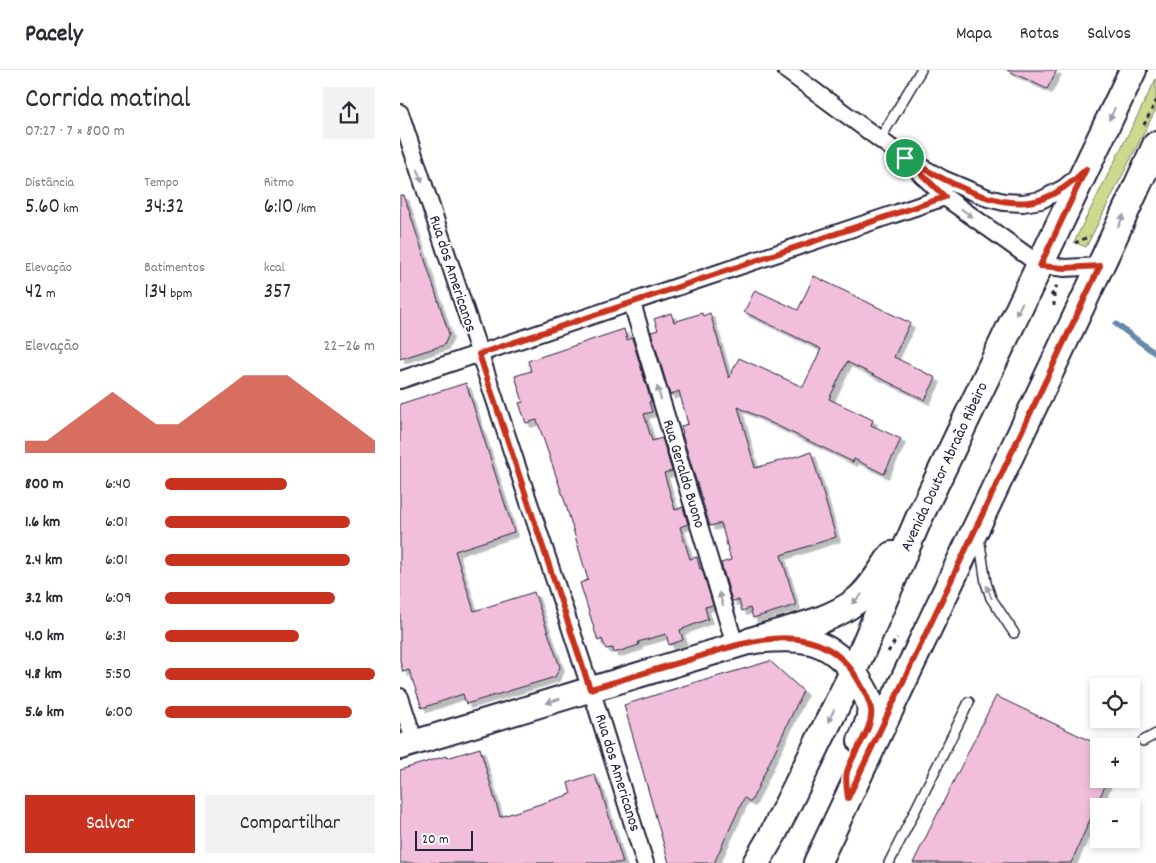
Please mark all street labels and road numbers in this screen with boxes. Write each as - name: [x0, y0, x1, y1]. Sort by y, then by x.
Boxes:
- street label: Rua dos Americanos: [422, 213, 482, 336]
- street label: Avenida Doutor Abraão Ribeiro: [896, 378, 994, 556]
- street label: Rua Geraldo Buono: [656, 417, 710, 531]
- street label: Rua dos Americanos: [588, 711, 646, 835]

